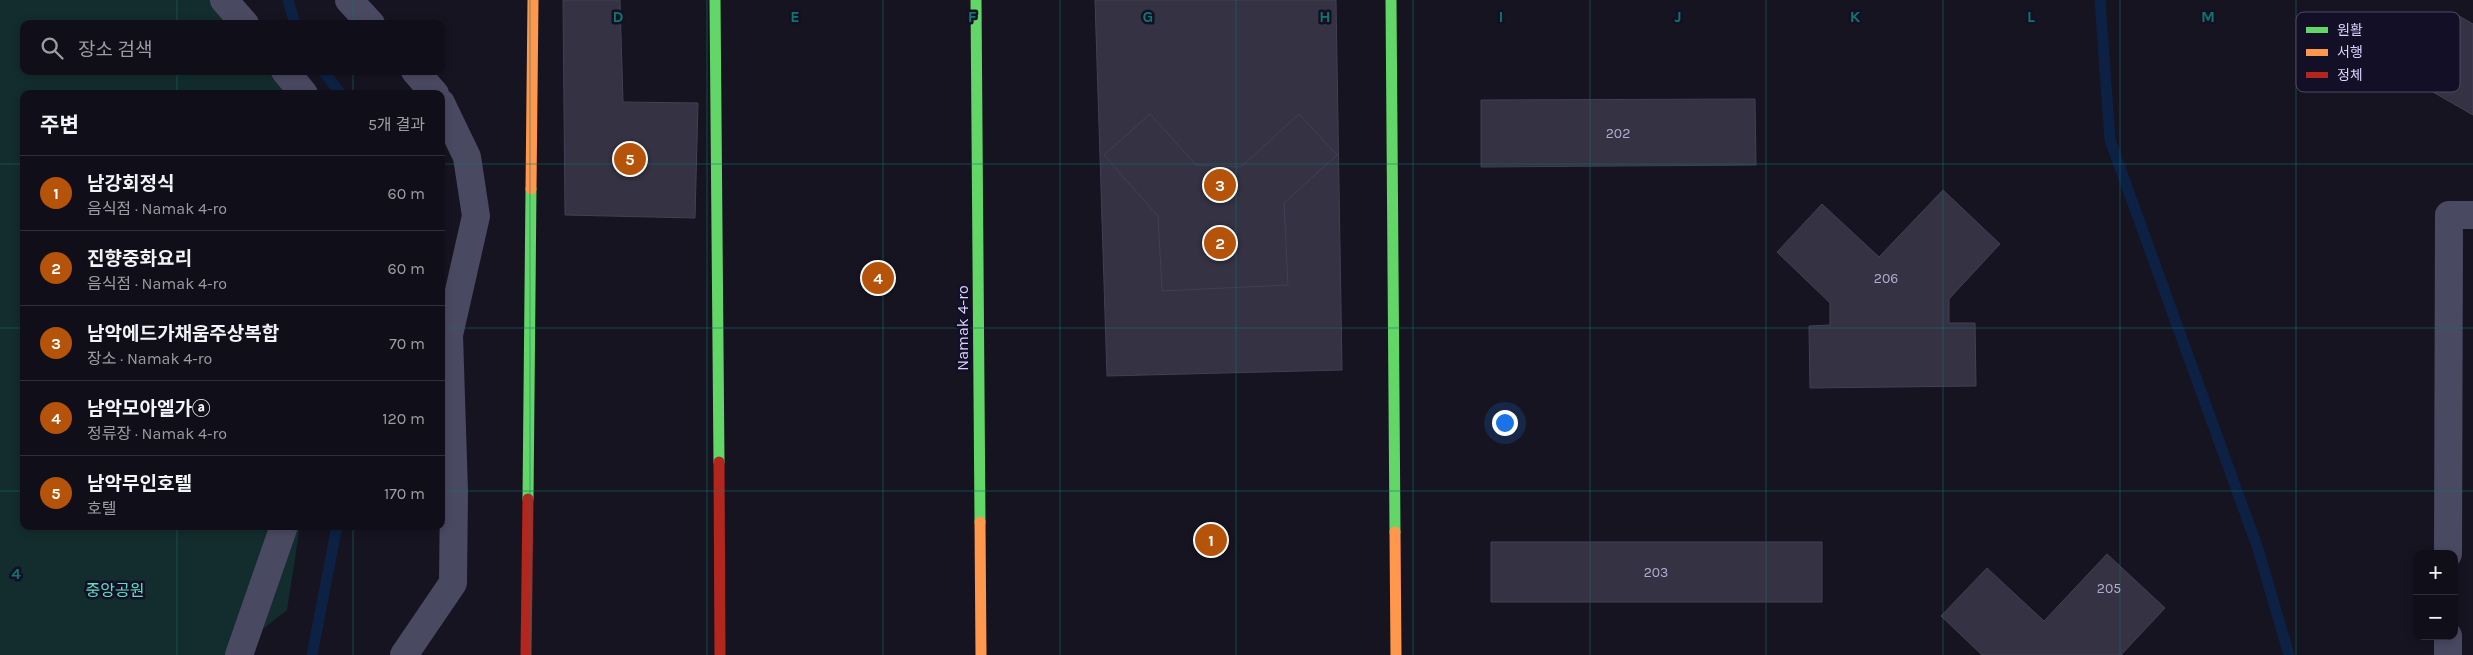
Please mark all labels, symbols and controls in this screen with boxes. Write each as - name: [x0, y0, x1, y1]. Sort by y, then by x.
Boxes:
- text: D: [613, 7, 624, 26]
- text: E: [790, 7, 800, 26]
- text: F: [968, 7, 977, 26]
- text: G: [1143, 7, 1153, 26]
- text: H: [1319, 7, 1331, 26]
- text: I: [1499, 7, 1503, 26]
- text: J: [1674, 7, 1682, 26]
- text: K: [1850, 7, 1861, 26]
- text: L: [2027, 7, 2035, 26]
- text: M: [2201, 7, 2215, 26]
- legend: [2296, 12, 2460, 92]
- search box: [20, 20, 445, 75]
- text: 원활: [2337, 22, 2363, 39]
- icon: search: [38, 34, 66, 62]
- text: 장소 검색: [78, 39, 152, 61]
- text: 서행: [2337, 44, 2363, 61]
- text: 정체: [2337, 67, 2363, 84]
- text: 주변: [40, 113, 79, 137]
- text: 5개 결과: [368, 115, 425, 134]
- house number: 202: [1606, 125, 1630, 142]
- pin: 5: [614, 140, 646, 178]
- pin: 3: [1204, 166, 1236, 204]
- text: 남강회정식: [87, 173, 174, 195]
- text: 1: [53, 184, 59, 203]
- text: 60 m: [388, 184, 425, 203]
- text: 음식점 · Namak 4-ro: [87, 199, 227, 218]
- pin: 2: [1204, 224, 1236, 262]
- text: 진향중화요리: [87, 248, 192, 270]
- text: 2: [51, 259, 61, 278]
- text: 60 m: [388, 259, 425, 278]
- pin: 4: [862, 259, 894, 297]
- house number: 206: [1874, 270, 1898, 287]
- text: 음식점 · Namak 4-ro: [87, 274, 227, 293]
- street label: Namak 4-ro: [953, 285, 972, 371]
- text: 남악에드가채움주상복합: [87, 323, 279, 345]
- text: 3: [51, 334, 61, 353]
- text: 70 m: [389, 334, 425, 353]
- text: 장소 · Namak 4-ro: [87, 349, 212, 368]
- text: 남악모아엘가ⓐ: [87, 398, 211, 420]
- text: 4: [51, 409, 61, 428]
- text: 120 m: [382, 409, 425, 428]
- your location: [1492, 410, 1518, 436]
- text: 정류장 · Namak 4-ro: [87, 424, 227, 443]
- text: 남악무인호텔: [87, 473, 192, 495]
- text: 5: [51, 484, 61, 503]
- text: 170 m: [384, 484, 425, 503]
- text: 호텔: [87, 499, 116, 518]
- pin: 1: [1195, 521, 1227, 559]
- map controls: [2413, 550, 2458, 640]
- button: +: [2413, 550, 2458, 595]
- text: 4: [11, 564, 21, 583]
- house number: 203: [1644, 564, 1668, 581]
- house number: 205: [2097, 580, 2121, 597]
- park label: 중앙공원: [86, 581, 144, 600]
- button: −: [2413, 595, 2458, 640]

